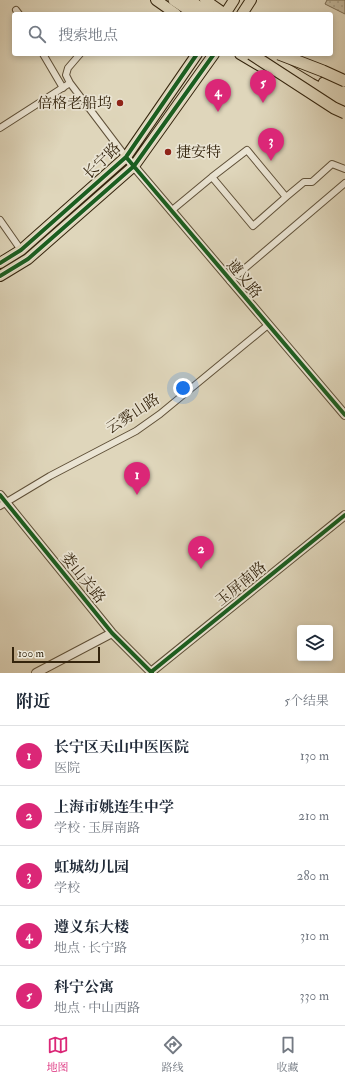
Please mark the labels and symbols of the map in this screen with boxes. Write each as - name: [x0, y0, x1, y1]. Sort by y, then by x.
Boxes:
- pin: 5: [250, 70, 276, 103]
- pin: 4: [205, 79, 231, 112]
- place label: 倍格老船坞: [37, 94, 112, 113]
- marker: 倍格老船坞: [115, 98, 125, 108]
- pin: 3: [258, 128, 284, 161]
- street label: 长宁路: [79, 139, 125, 183]
- place label: 捷安特: [176, 143, 221, 162]
- marker: 捷安特: [163, 147, 173, 157]
- street label: 遵义路: [222, 256, 266, 302]
- your location: [173, 378, 193, 398]
- street label: 云雾山路: [103, 390, 163, 438]
- pin: 1: [124, 462, 150, 495]
- pin: 2: [188, 536, 214, 569]
- street label: 娄山关路: [57, 549, 109, 607]
- street label: 玉屏南路: [212, 558, 270, 610]
- scale bar: [12, 645, 100, 664]

